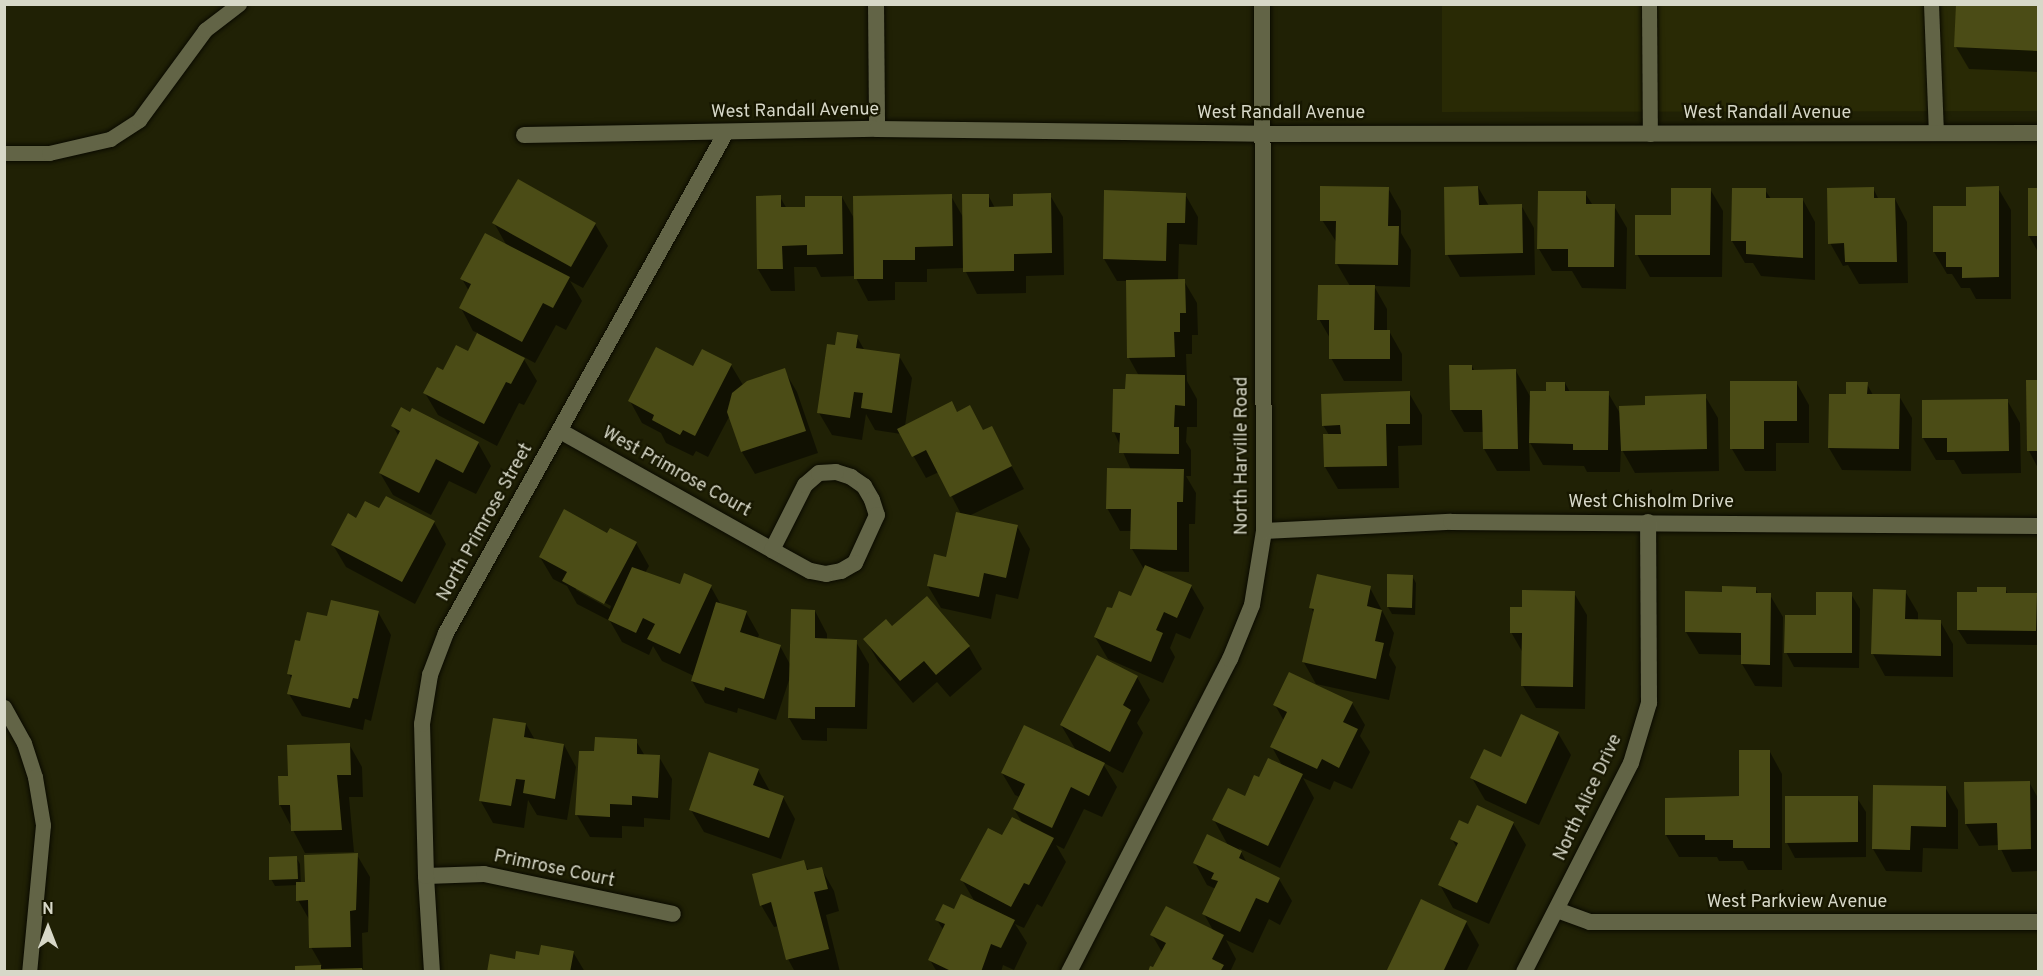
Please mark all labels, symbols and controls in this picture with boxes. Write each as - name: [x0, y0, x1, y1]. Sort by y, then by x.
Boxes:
- street label: West Randall Avenue: [710, 100, 880, 124]
- street label: West Randall Avenue: [1197, 103, 1365, 125]
- street label: West Randall Avenue: [1683, 103, 1851, 125]
- street label: North Harville Road: [1232, 377, 1254, 535]
- street label: West Primrose Court: [598, 423, 754, 523]
- street label: North Primrose Street: [434, 440, 538, 606]
- street label: West Chisholm Drive: [1568, 492, 1734, 514]
- street label: North Alice Drive: [1550, 731, 1628, 865]
- street label: Primrose Court: [492, 847, 616, 893]
- street label: West Parkview Avenue: [1706, 892, 1888, 914]
- north arrow: [18, 898, 78, 958]
- text: N: [42, 900, 54, 920]

